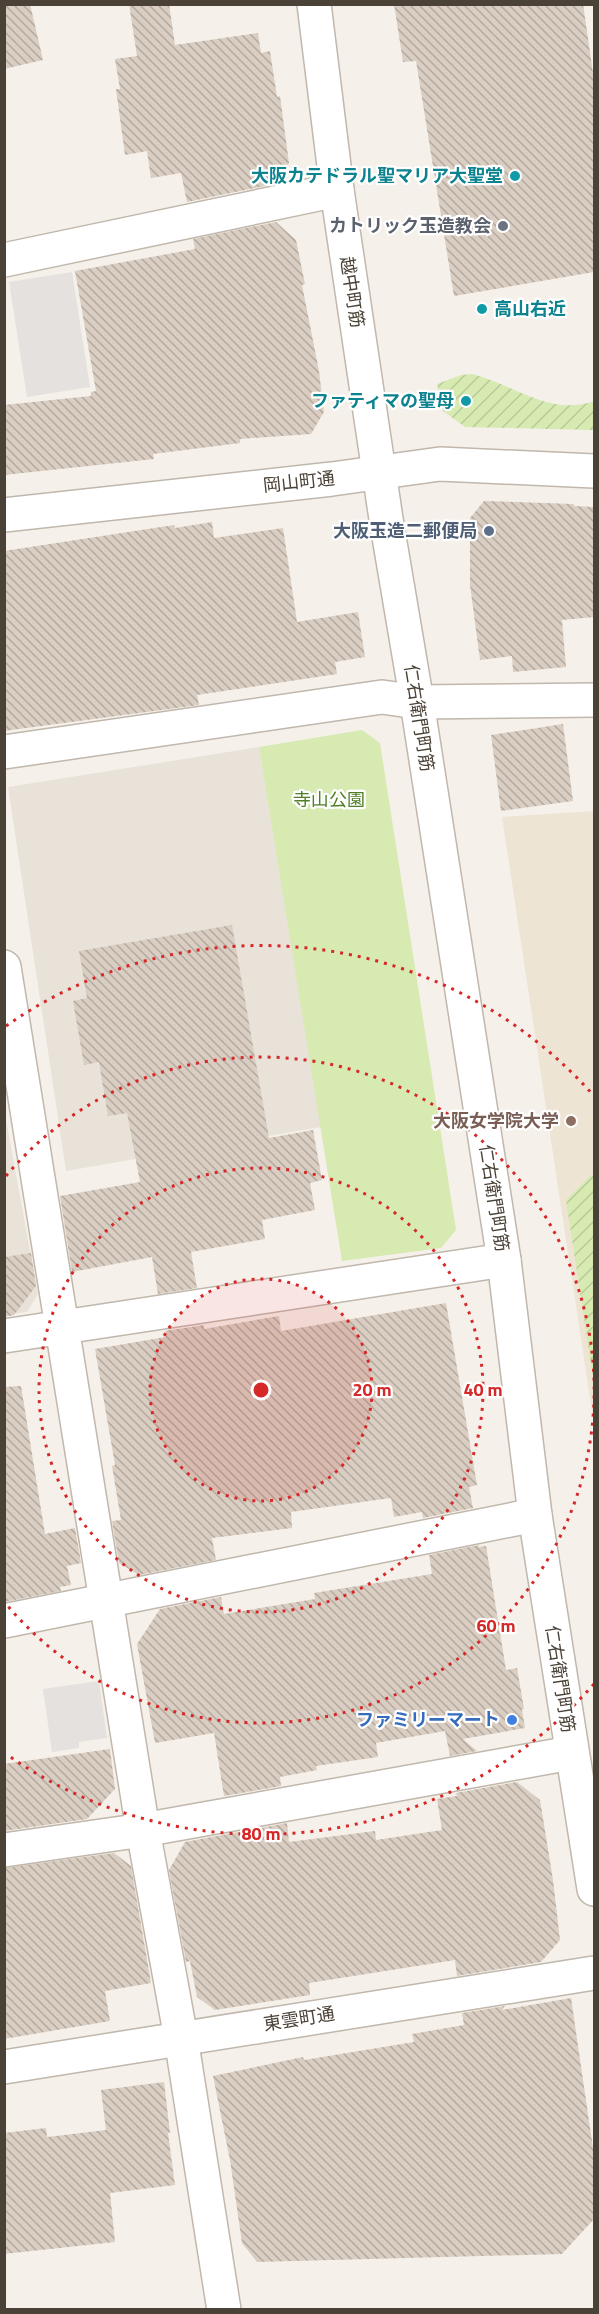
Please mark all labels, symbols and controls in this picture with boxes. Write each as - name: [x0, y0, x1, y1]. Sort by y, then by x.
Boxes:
- place label: 大阪カテドラル聖マリア大聖堂: [251, 162, 503, 189]
- marker: 大阪カテドラル聖マリア大聖堂: [508, 169, 522, 183]
- place label: カトリック玉造教会: [329, 212, 491, 239]
- marker: カトリック玉造教会: [496, 219, 510, 233]
- street label: 越中町筋: [334, 254, 371, 330]
- place label: 高山右近: [494, 295, 566, 322]
- marker: 高山右近: [475, 302, 489, 316]
- place label: ファティマの聖母: [311, 387, 454, 414]
- marker: ファティマの聖母: [459, 394, 473, 408]
- street label: 岡山町通: [262, 464, 336, 499]
- place label: 大阪玉造二郵便局: [333, 517, 477, 544]
- marker: 大阪玉造二郵便局: [482, 524, 496, 538]
- street label: 仁右衛門町筋: [398, 662, 441, 773]
- park label: 寺山公園: [293, 786, 365, 813]
- place label: 大阪女学院大学: [433, 1107, 559, 1134]
- marker: 大阪女学院大学: [564, 1114, 578, 1128]
- street label: 仁右衛門町筋: [473, 1142, 516, 1253]
- text: 20 m: [352, 1376, 392, 1403]
- text: 40 m: [463, 1376, 503, 1403]
- centre of rings: [251, 1380, 271, 1400]
- text: 60 m: [476, 1612, 516, 1639]
- street label: 仁右衛門町筋: [539, 1623, 582, 1734]
- place label: ファミリーマート: [356, 1706, 500, 1733]
- marker: ファミリーマート: [505, 1713, 519, 1727]
- text: 80 m: [241, 1820, 281, 1847]
- street label: 東雲町通: [261, 2000, 337, 2037]

